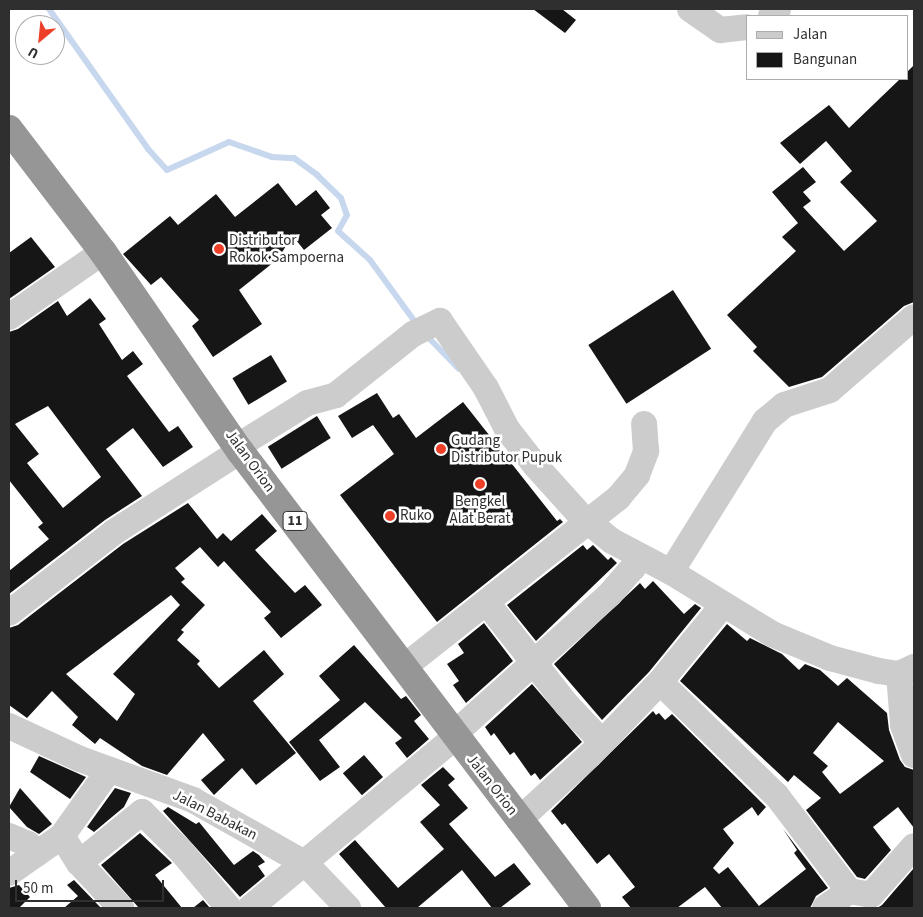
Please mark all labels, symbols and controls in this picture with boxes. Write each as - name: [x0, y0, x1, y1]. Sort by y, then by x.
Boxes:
- north arrow: [15, 15, 65, 65]
- legend: [746, 15, 908, 80]
- text: Jalan: [793, 24, 827, 45]
- text: U: [25, 41, 42, 63]
- text: Bangunan: [793, 49, 857, 70]
- place label: Distributor Rokok Sampoerna: [229, 231, 344, 266]
- marker: Distributor Rokok Sampoerna: [213, 243, 225, 255]
- street label: Jalan Orion: [221, 426, 279, 496]
- place label: Gudang Distributor Pupuk: [451, 431, 562, 466]
- marker: Gudang Distributor Pupuk: [435, 443, 447, 455]
- marker: Bengkel Alat Berat: [474, 478, 486, 490]
- place label: Bengkel Alat Berat: [450, 492, 510, 527]
- place label: Ruko: [400, 507, 432, 525]
- road number: 11: [282, 510, 308, 532]
- marker: Ruko: [384, 510, 396, 522]
- street label: Jalan Orion: [463, 751, 521, 819]
- street label: Jalan Babakan: [170, 786, 260, 844]
- scale bar: [18, 870, 166, 902]
- text: 50 m: [23, 878, 53, 899]

